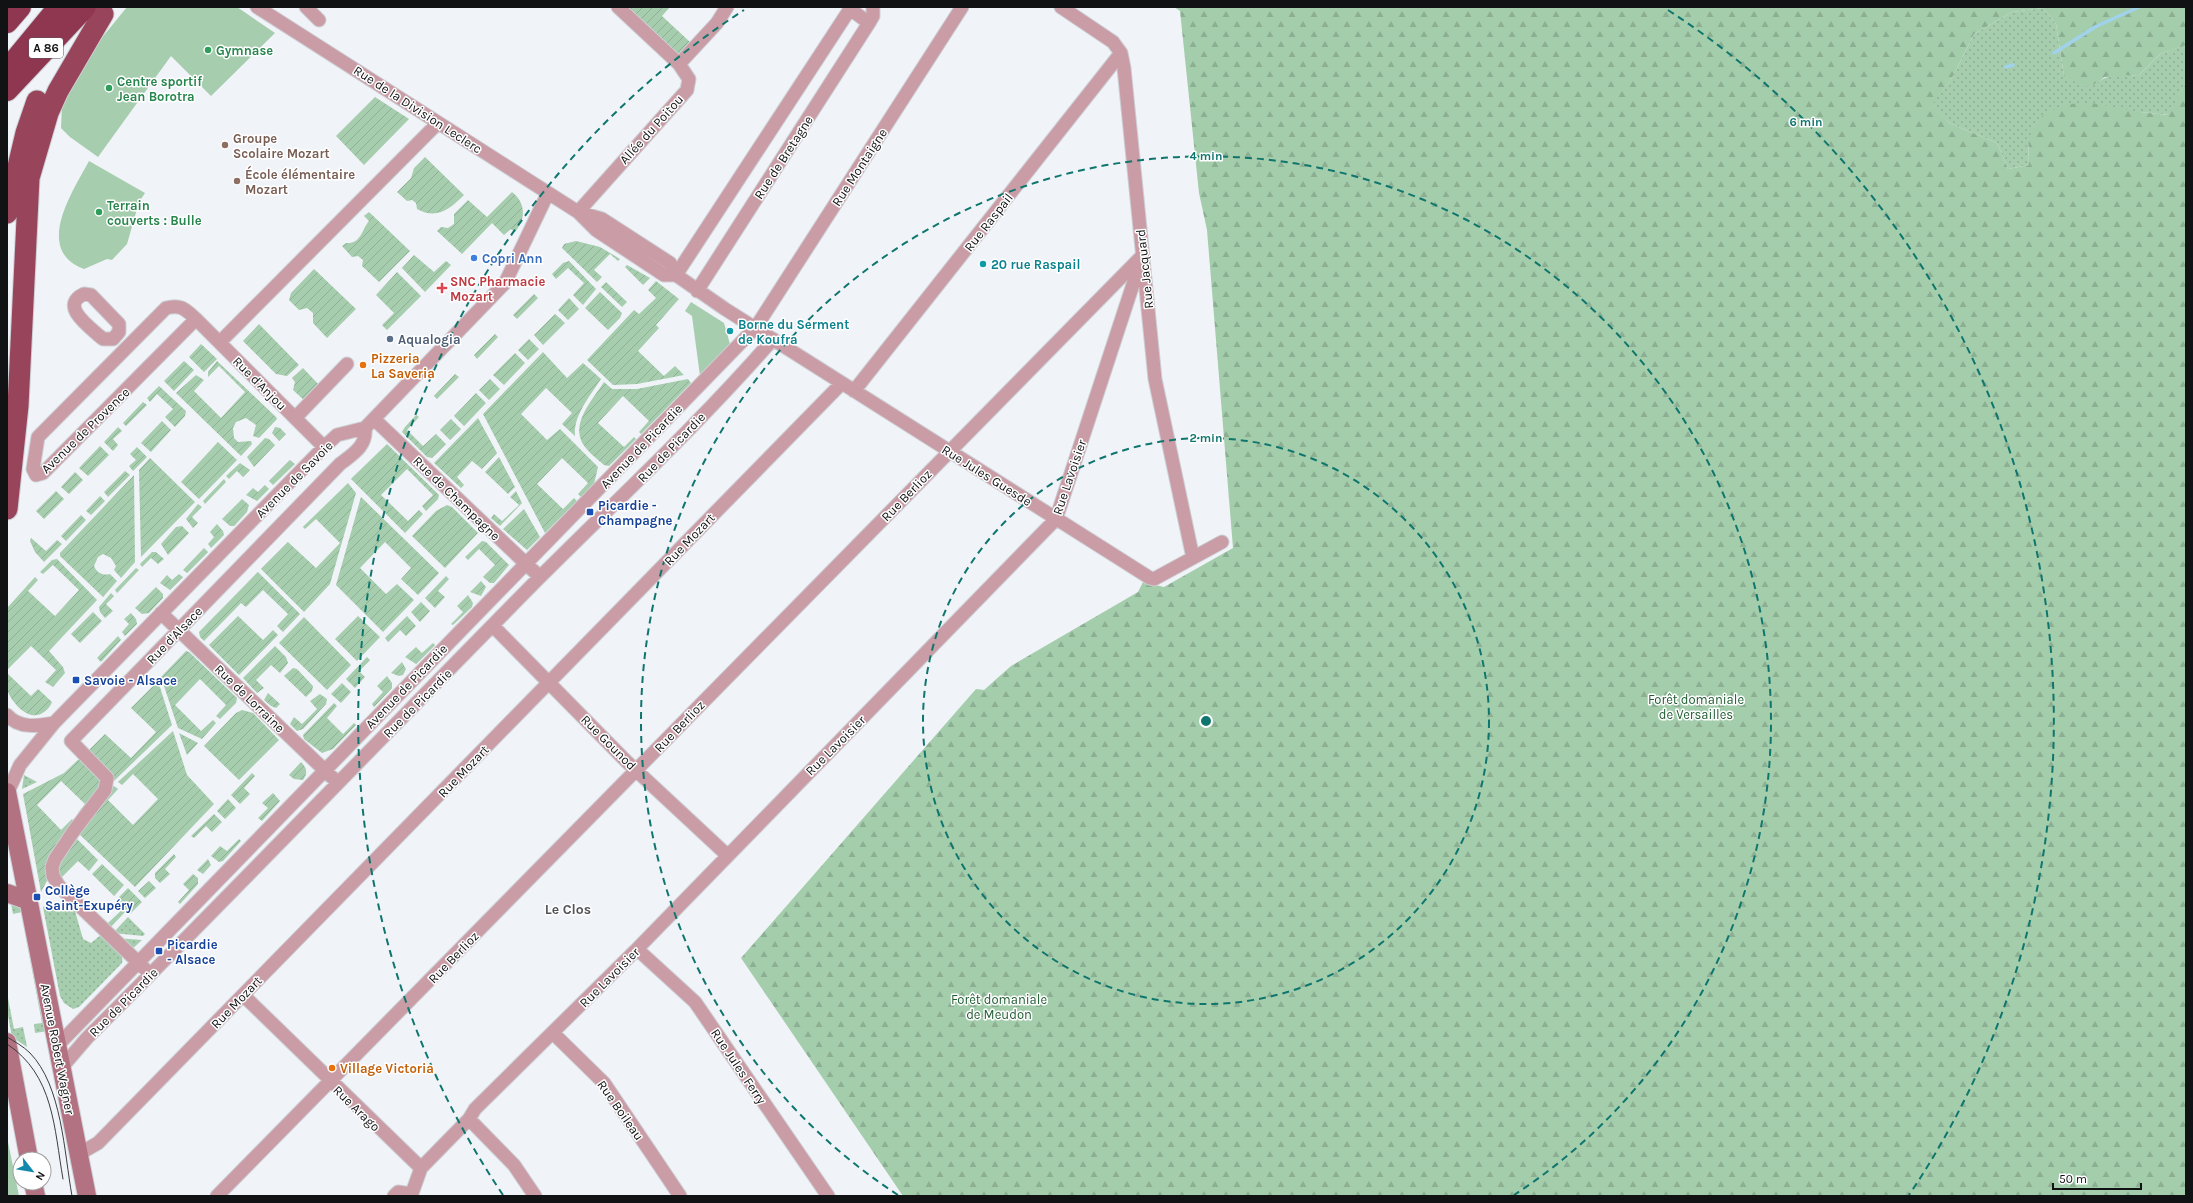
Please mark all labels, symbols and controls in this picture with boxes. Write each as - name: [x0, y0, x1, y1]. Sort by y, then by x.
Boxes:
- road number: A 86: [29, 38, 63, 58]
- place label: Gymnase: [216, 43, 273, 58]
- marker: Gymnase: [203, 45, 213, 55]
- street label: Rue de la Division Leclerc: [351, 62, 485, 156]
- place label: Centre sportif Jean Borotra: [117, 74, 202, 104]
- marker: Centre sportif Jean Borotra: [104, 83, 114, 93]
- street label: Allée du Poitou: [616, 92, 686, 167]
- street label: Rue de Bretagne: [751, 112, 816, 202]
- text: 6 min: [1789, 115, 1823, 129]
- street label: Rue Montaigne: [829, 125, 890, 209]
- place label: Groupe Scolaire Mozart: [233, 131, 330, 161]
- marker: Groupe Scolaire Mozart: [220, 140, 230, 150]
- text: 4 min: [1190, 149, 1222, 163]
- place label: École élémentaire Mozart: [245, 165, 355, 197]
- marker: École élémentaire Mozart: [232, 176, 242, 186]
- street label: Rue Raspail: [961, 190, 1016, 254]
- place label: Terrain couverts : Bulle: [107, 198, 202, 228]
- marker: Terrain couverts : Bulle: [94, 207, 104, 217]
- street label: Rue Jacquard: [1133, 228, 1157, 309]
- place label: Copri Ann: [482, 251, 543, 266]
- marker: Copri Ann: [469, 253, 479, 263]
- place label: 20 rue Raspail: [991, 257, 1080, 272]
- marker: 20 rue Raspail: [978, 259, 988, 269]
- place label: SNC Pharmacie Mozart: [450, 274, 546, 304]
- marker: SNC Pharmacie Mozart: [437, 283, 447, 293]
- place label: Borne du Serment de Koufra: [738, 317, 849, 347]
- marker: Borne du Serment de Koufra: [725, 326, 735, 336]
- place label: Aqualogia: [398, 332, 461, 348]
- marker: Aqualogia: [385, 334, 395, 344]
- place label: Pizzeria La Saveria: [371, 351, 435, 381]
- street label: Rue d'Anjou: [230, 354, 289, 413]
- marker: Pizzeria La Saveria: [358, 360, 368, 370]
- street label: Avenue de Provence: [38, 384, 133, 476]
- street label: Avenue de Picardie: [597, 401, 686, 492]
- street label: Rue de Picardie: [634, 409, 709, 485]
- text: 2 min: [1189, 431, 1223, 445]
- street label: Rue Lavoisier: [1050, 437, 1089, 517]
- street label: Avenue de Savoie: [253, 438, 336, 521]
- street label: Rue Jules Guesde: [939, 442, 1035, 509]
- street label: Rue de Champagne: [410, 453, 503, 544]
- street label: Rue Berlioz: [878, 466, 935, 524]
- place label: Picardie - Champagne: [598, 498, 672, 528]
- marker: Picardie - Champagne: [585, 507, 595, 517]
- street label: Rue Mozart: [661, 510, 718, 569]
- street label: Rue d'Alsace: [143, 603, 206, 667]
- street label: Avenue de Picardie: [362, 641, 451, 732]
- street label: Rue de Lorraine: [212, 661, 288, 736]
- street label: Rue de Picardie: [380, 666, 455, 741]
- place label: Savoie - Alsace: [84, 673, 177, 688]
- marker: Savoie - Alsace: [71, 675, 81, 685]
- park label: Forêt domaniale de Versailles: [1648, 692, 1744, 722]
- street label: Rue Berlioz: [651, 697, 708, 755]
- street label: Rue Gounod: [578, 712, 639, 773]
- street label: Rue Lavoisier: [802, 712, 869, 778]
- centre of rings: [1199, 714, 1213, 728]
- street label: Rue Mozart: [435, 742, 492, 801]
- place label: Collège Saint-Exupéry: [45, 883, 133, 913]
- marker: Collège Saint-Exupéry: [32, 892, 42, 902]
- district label: Le Clos: [545, 901, 591, 918]
- street label: Rue Berlioz: [425, 928, 482, 986]
- place label: Picardie - Alsace: [167, 937, 218, 967]
- street label: Rue Lavoisier: [576, 944, 643, 1010]
- marker: Picardie - Alsace: [154, 946, 164, 956]
- street label: Rue de Picardie: [86, 965, 161, 1040]
- street label: Rue Mozart: [208, 973, 265, 1032]
- street label: Avenue Robert Wagner: [37, 982, 78, 1116]
- park label: Forêt domaniale de Meudon: [951, 992, 1047, 1022]
- street label: Rue Jules Ferry: [708, 1026, 769, 1107]
- place label: Village Victoria: [340, 1061, 434, 1076]
- marker: Village Victoria: [327, 1063, 337, 1073]
- street label: Rue Boileau: [594, 1077, 647, 1143]
- street label: Rue Arago: [330, 1082, 383, 1134]
- north arrow: [12, 1151, 52, 1191]
- scale bar: [2053, 1165, 2141, 1191]
- text: N: [33, 1169, 48, 1183]
- text: 50 m: [2059, 1172, 2087, 1186]

